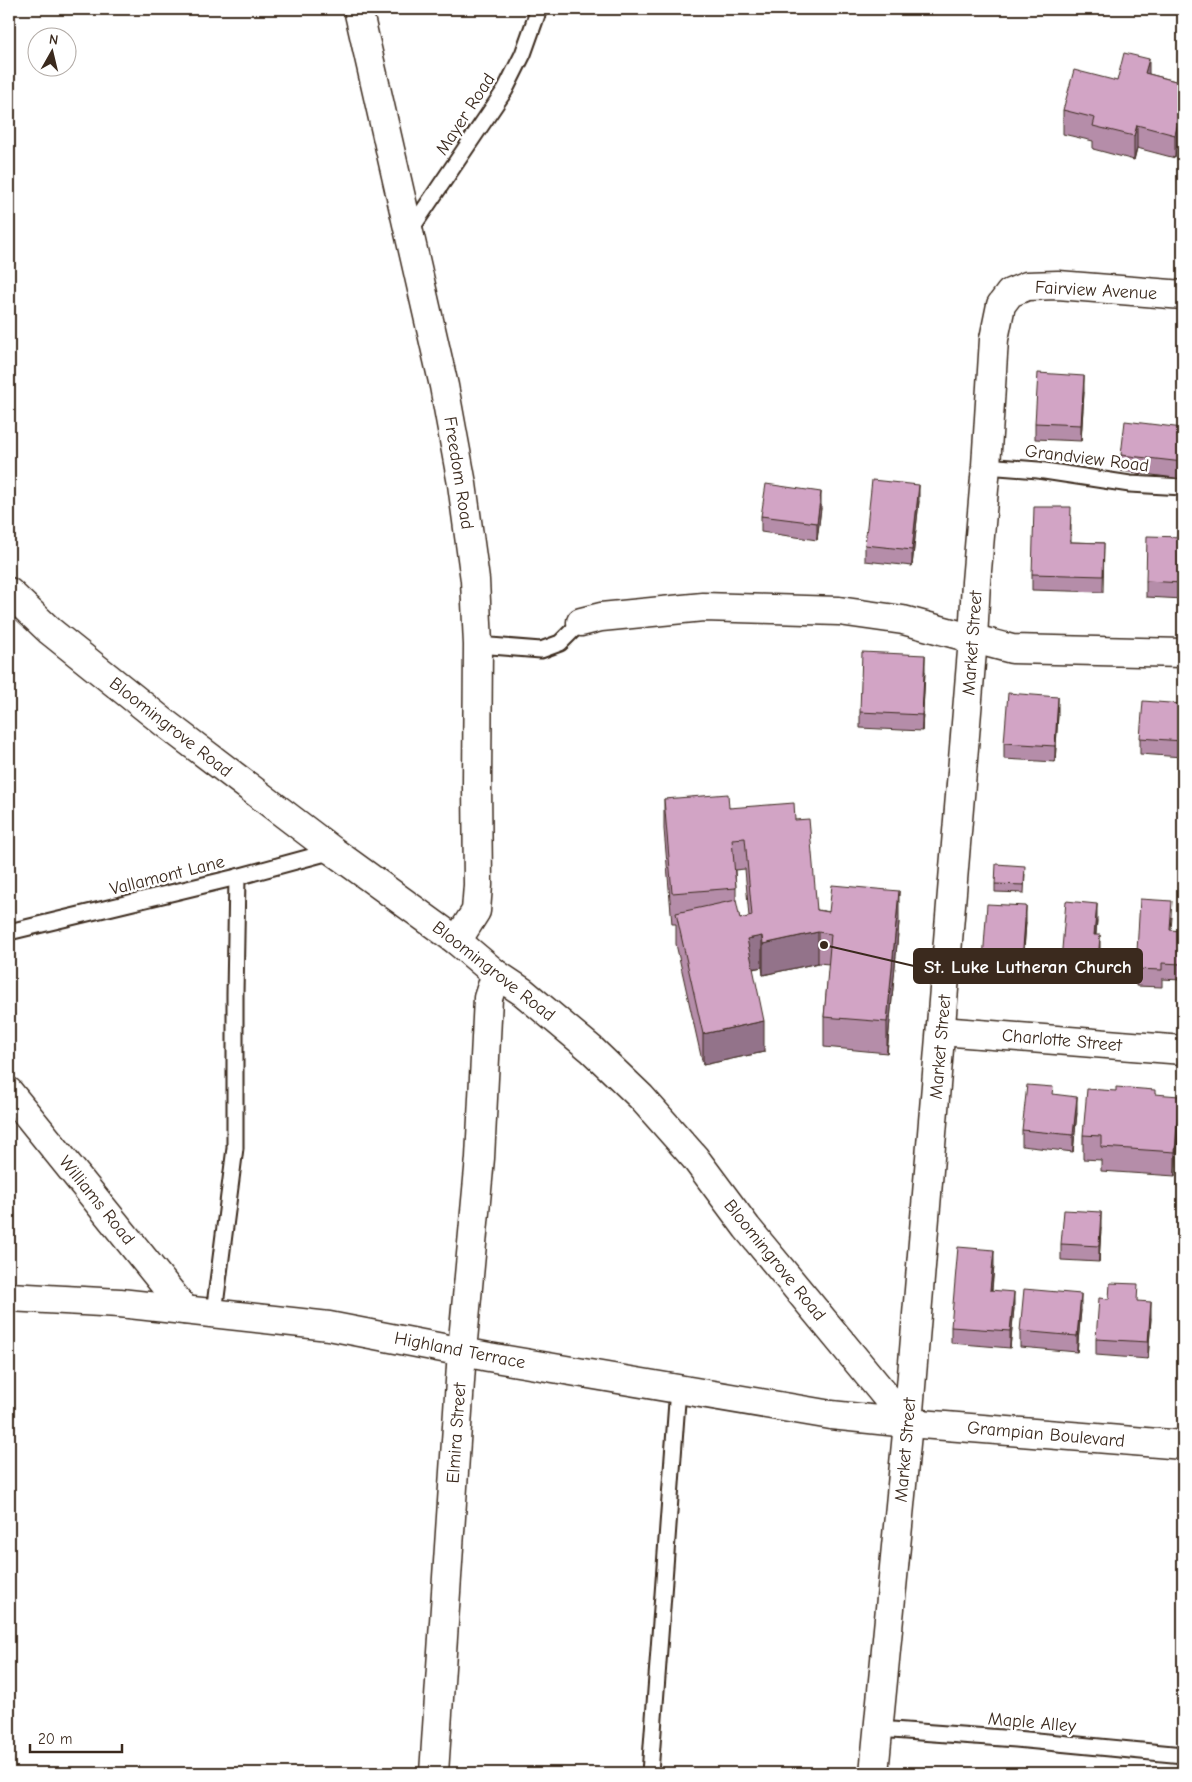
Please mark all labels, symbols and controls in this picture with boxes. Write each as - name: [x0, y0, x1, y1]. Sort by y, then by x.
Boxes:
- north arrow: [28, 28, 78, 78]
- text: N: [48, 31, 59, 49]
- street label: Mayer Road: [431, 69, 500, 159]
- street label: Fairview Avenue: [1034, 277, 1157, 304]
- street label: Freedom Road: [439, 415, 478, 531]
- street label: Grandview Road: [1024, 440, 1150, 477]
- street label: Market Street: [958, 589, 987, 696]
- street label: Bloomingrove Road: [105, 673, 236, 782]
- street label: Vallamont Lane: [108, 851, 227, 900]
- street label: Bloomingrove Road: [428, 917, 559, 1026]
- callout: St. Luke Lutheran Church: [914, 949, 1142, 983]
- text: St. Luke Lutheran Church: [924, 956, 1132, 978]
- street label: Market Street: [925, 993, 956, 1100]
- street label: Charlotte Street: [1001, 1025, 1124, 1056]
- street label: Williams Road: [54, 1152, 139, 1249]
- street label: Bloomingrove Road: [719, 1195, 830, 1325]
- street label: Highland Terrace: [393, 1328, 527, 1373]
- street label: Elmira Street: [443, 1381, 471, 1484]
- street label: Market Street: [890, 1396, 921, 1503]
- street label: Grampian Boulevard: [966, 1417, 1126, 1452]
- street label: Maple Alley: [987, 1708, 1078, 1737]
- scale bar: [30, 1722, 122, 1754]
- text: 20 m: [38, 1730, 72, 1748]

